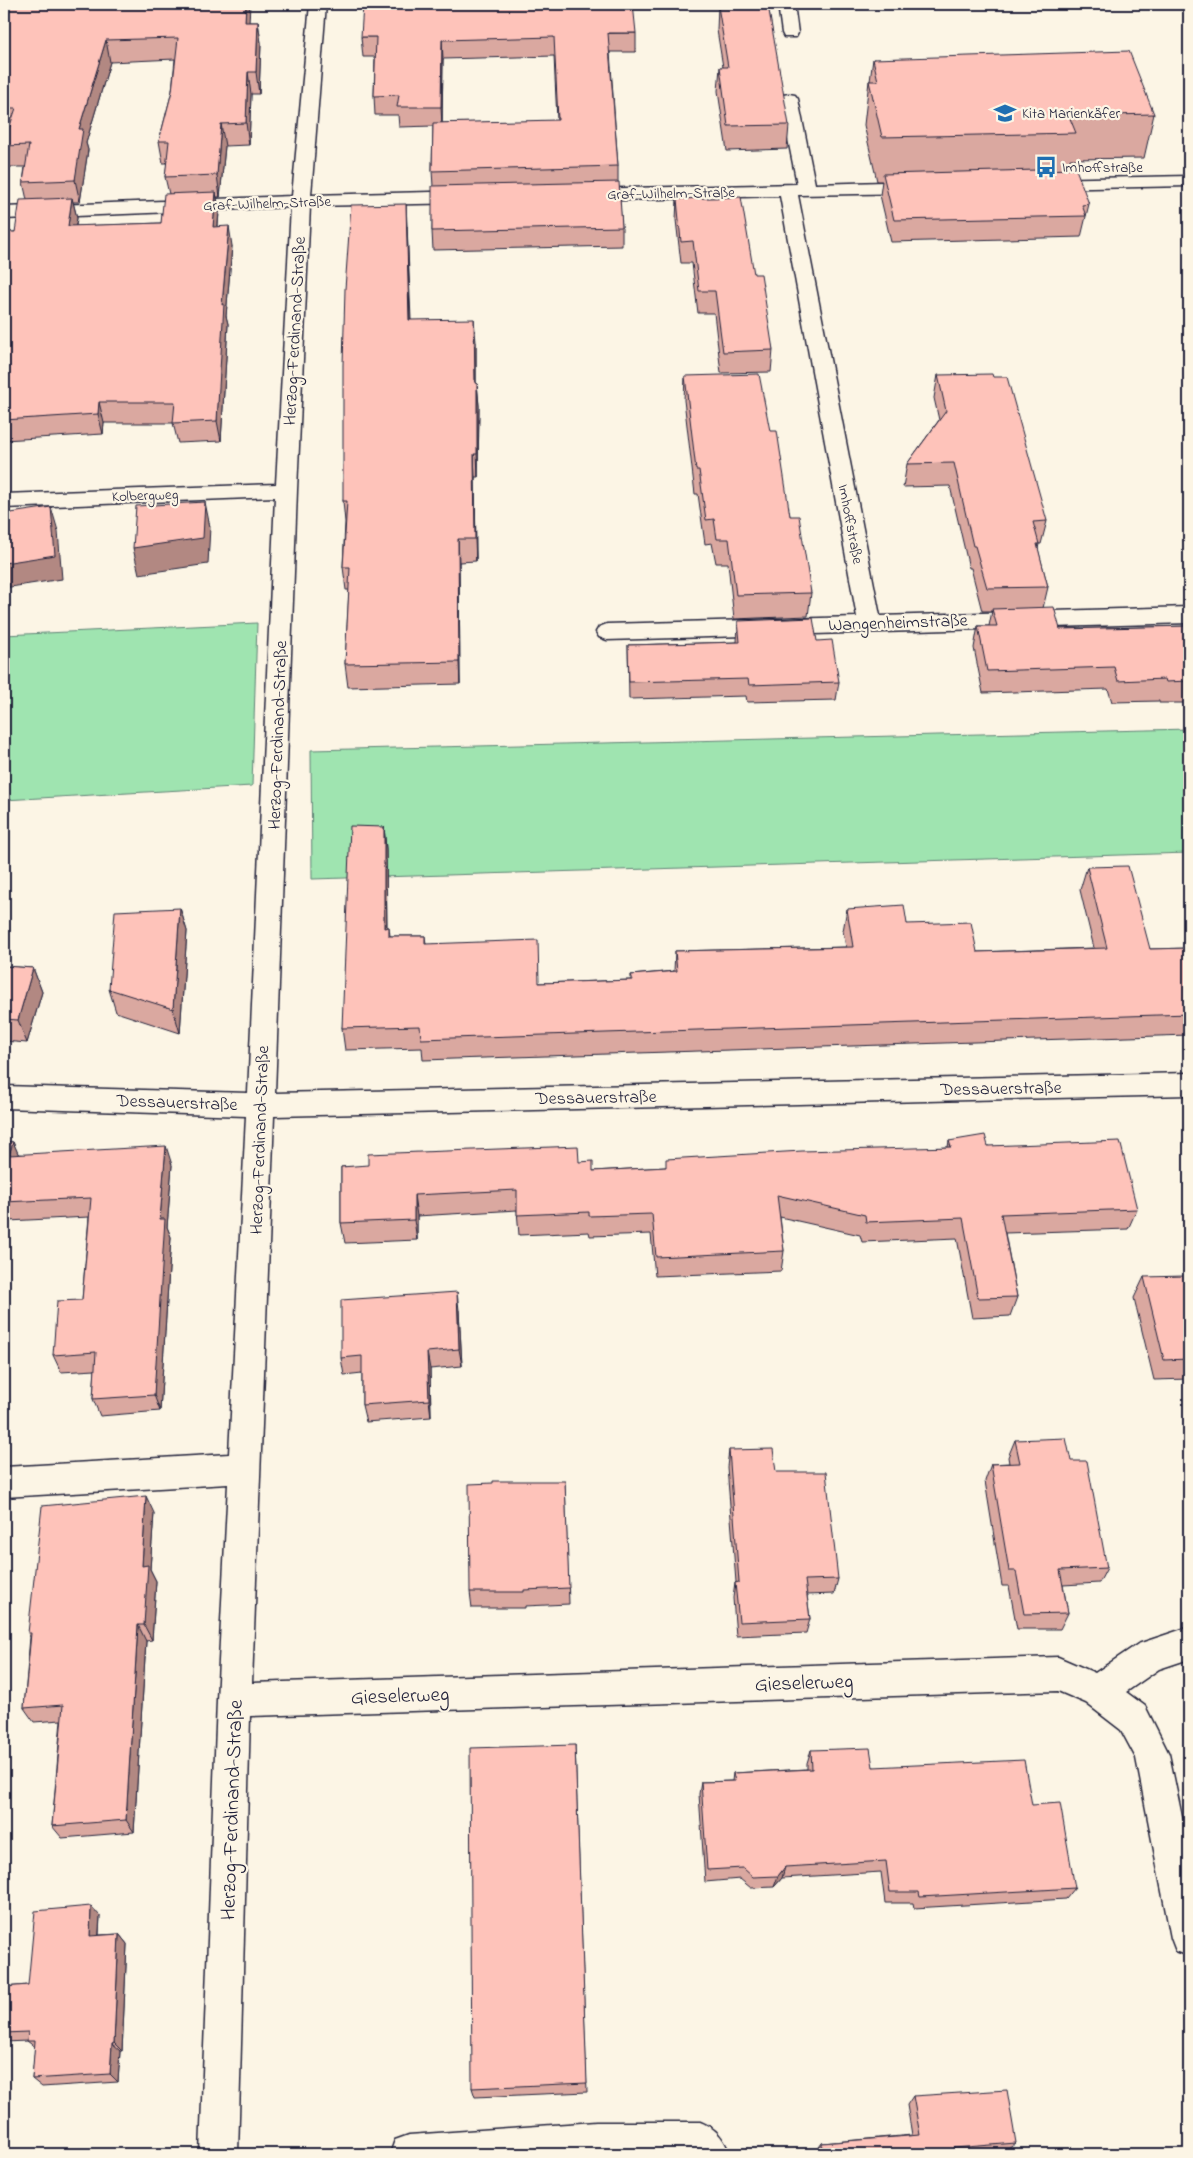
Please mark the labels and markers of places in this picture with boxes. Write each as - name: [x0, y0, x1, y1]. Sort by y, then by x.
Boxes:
- school or university icon: Kita Marienkäfer: [992, 100, 1018, 126]
- place label: Kita Marienkäfer: [1022, 103, 1120, 125]
- bus stop icon: Imhoffstraße: [1033, 154, 1059, 180]
- place label: Imhoffstraße: [1062, 157, 1143, 179]

